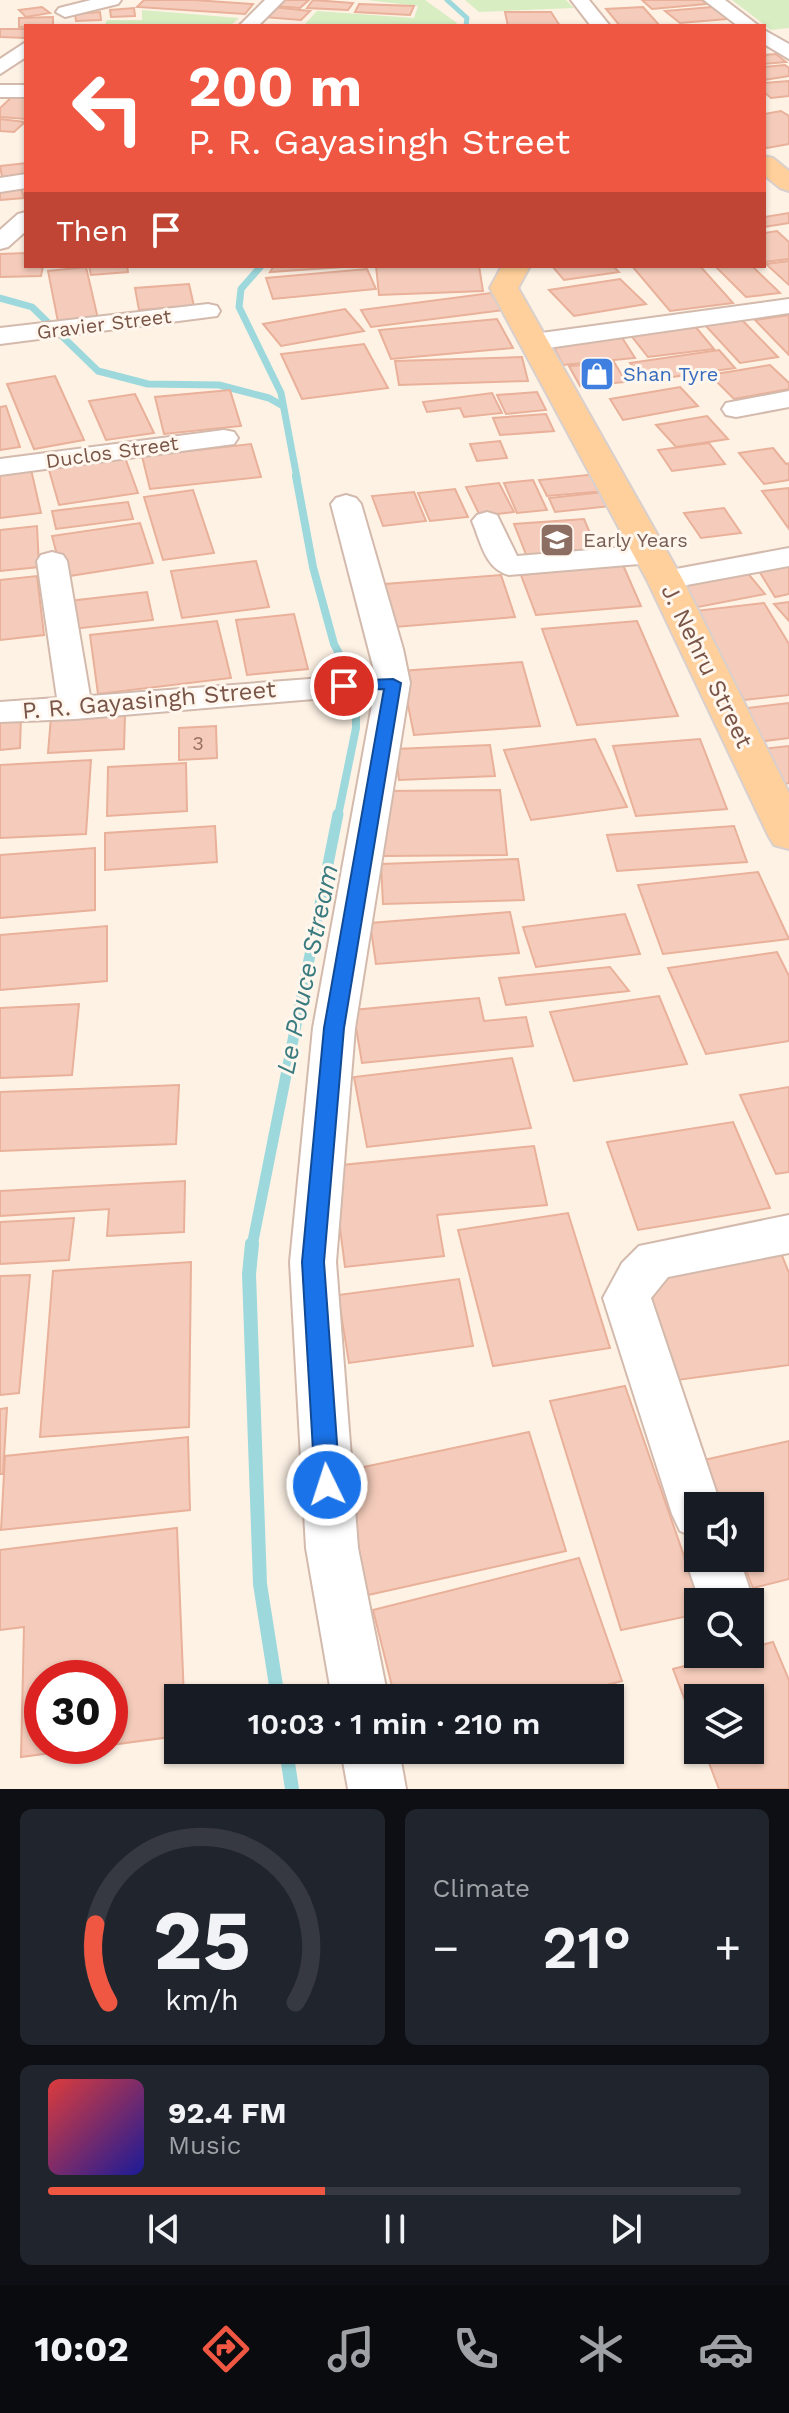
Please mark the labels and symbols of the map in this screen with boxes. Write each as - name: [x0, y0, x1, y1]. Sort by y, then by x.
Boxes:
- street label: Gravier Street: [35, 304, 173, 344]
- shop icon: Shan Tyre: [578, 355, 616, 393]
- place label: Shan Tyre: [623, 362, 718, 386]
- street label: Duclos Street: [44, 431, 180, 473]
- school or university icon: Early Years: [538, 521, 576, 559]
- place label: Early Years: [583, 528, 688, 552]
- street label: J. Nehru Street: [655, 580, 759, 752]
- pin: [310, 652, 378, 720]
- street label: P. R. Gayasingh Street: [21, 675, 277, 725]
- house number: 3: [192, 731, 204, 755]
- water label: Le Pouce Stream: [270, 861, 344, 1077]
- position arrow: [285, 1443, 369, 1527]
- speed limit sign: 30: [24, 1660, 128, 1764]

